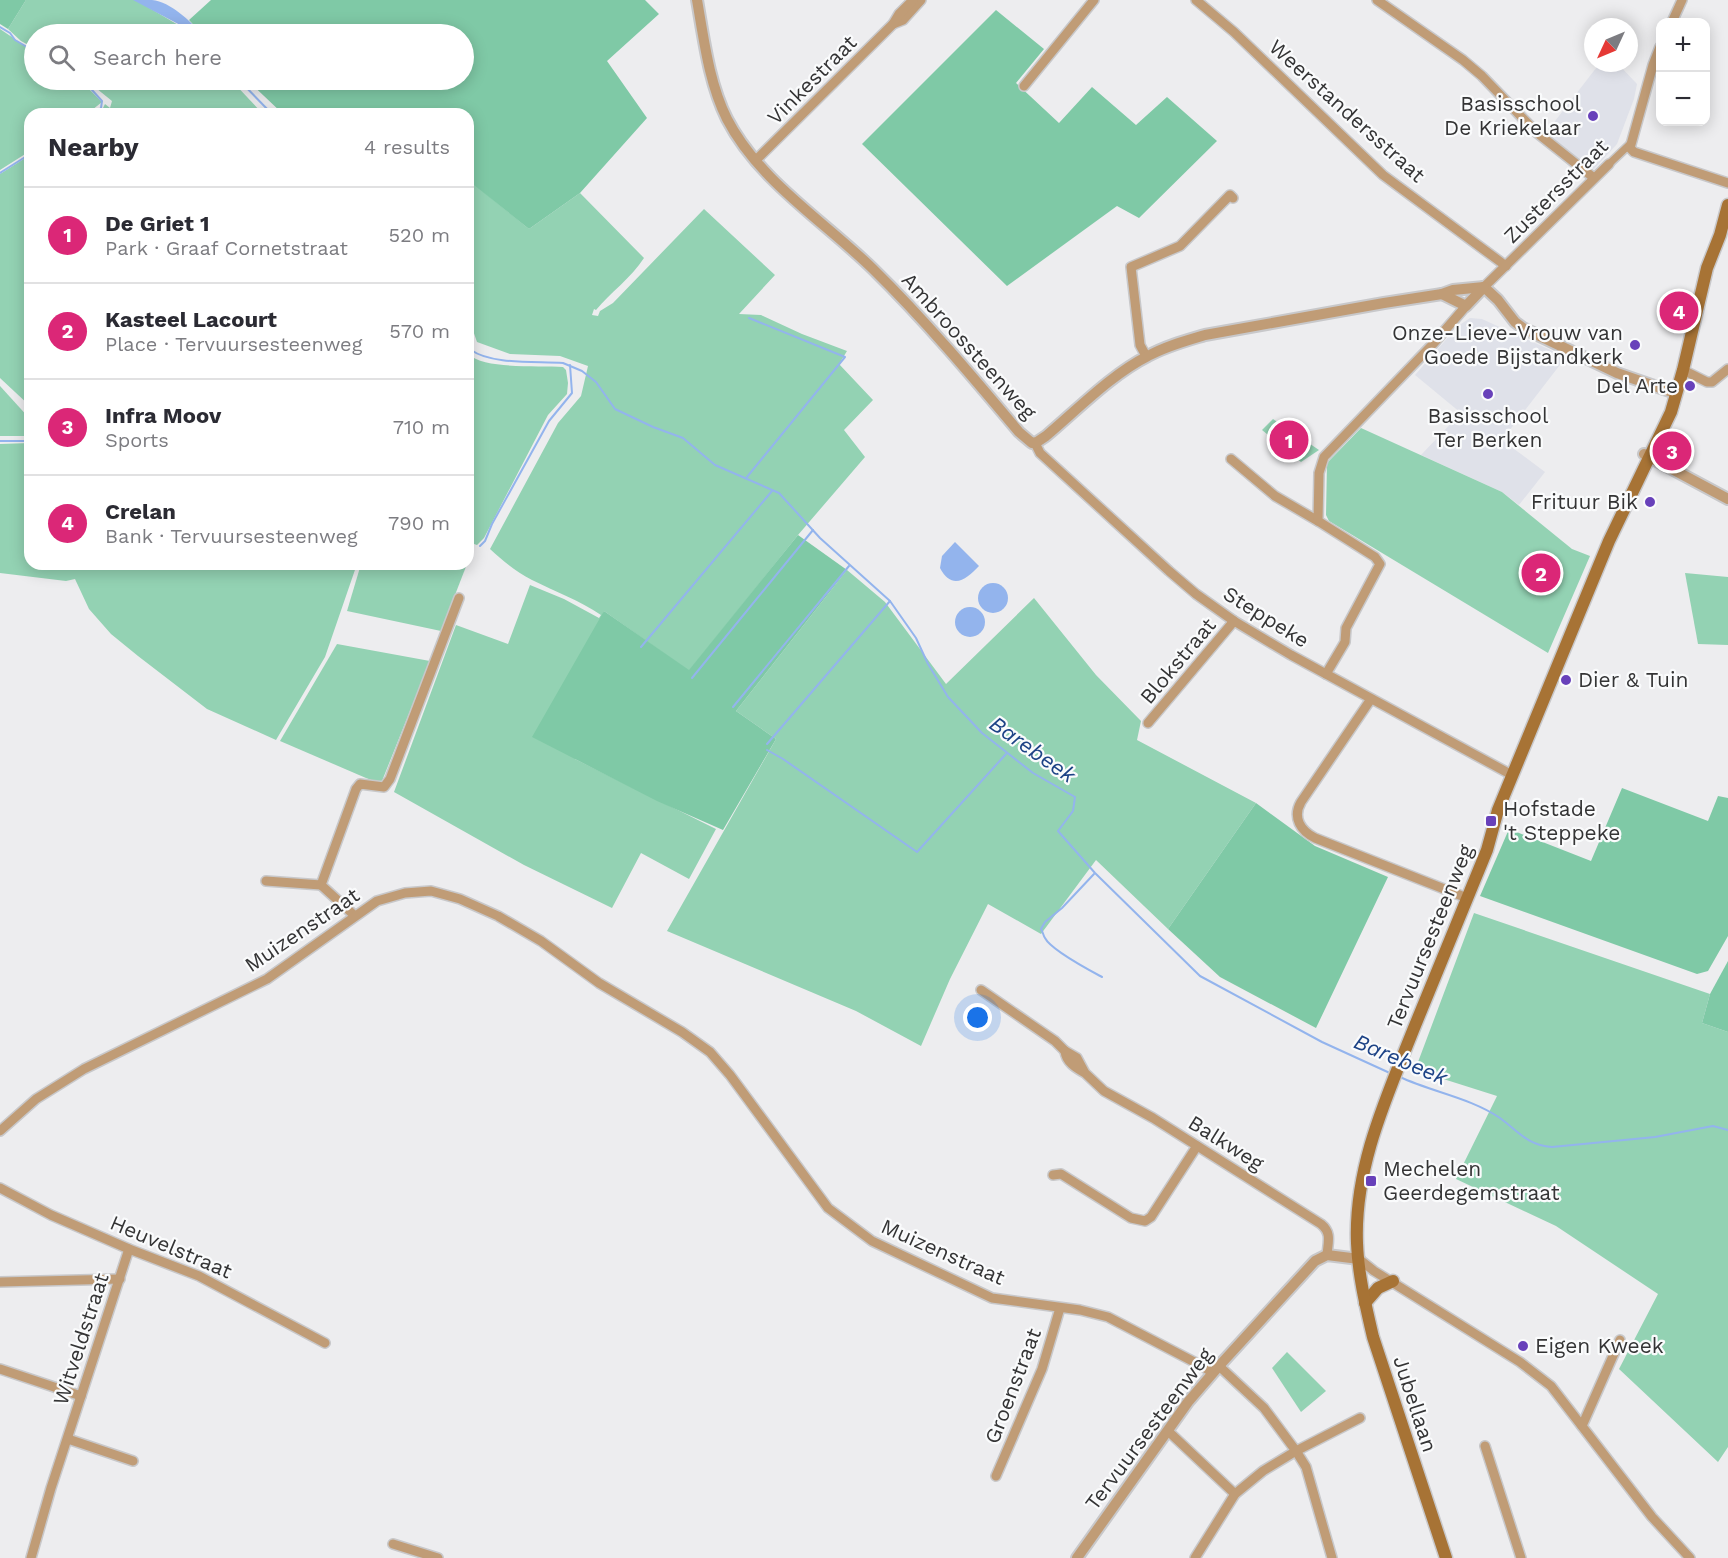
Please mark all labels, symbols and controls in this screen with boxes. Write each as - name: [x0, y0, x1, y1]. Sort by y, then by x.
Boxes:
- north arrow: [1584, 18, 1638, 72]
- map controls: [1656, 18, 1710, 126]
- button: +: [1656, 18, 1710, 72]
- search box: [24, 24, 474, 90]
- street label: Vinkestraat: [762, 30, 862, 130]
- street label: Weerstandersstraat: [1264, 34, 1431, 187]
- icon: search: [45, 41, 78, 74]
- text: Search here: [93, 45, 222, 70]
- button: −: [1656, 72, 1710, 126]
- place label: Basisschool De Kriekelaar: [1444, 91, 1582, 140]
- marker: Basisschool De Kriekelaar: [1586, 109, 1600, 123]
- text: Nearby: [48, 132, 139, 162]
- street label: Zustersstraat: [1498, 133, 1613, 248]
- text: 4 results: [364, 135, 450, 159]
- text: De Griet 1: [105, 211, 209, 236]
- text: 1: [63, 223, 72, 247]
- text: 520 m: [388, 223, 450, 247]
- text: Park · Graaf Cornetstraat: [105, 236, 348, 260]
- street label: Ambroossteenweg: [897, 267, 1042, 425]
- pin: 4: [1660, 288, 1698, 334]
- text: Kasteel Lacourt: [105, 307, 277, 332]
- text: 2: [62, 319, 73, 343]
- text: 570 m: [389, 319, 450, 343]
- place label: Onze-Lieve-Vrouw van Goede Bijstandkerk: [1392, 320, 1623, 369]
- text: Place · Tervuursesteenweg: [105, 332, 362, 356]
- marker: Onze-Lieve-Vrouw van Goede Bijstandkerk: [1628, 338, 1642, 352]
- place label: Del Arte: [1596, 373, 1678, 398]
- marker: Del Arte: [1683, 379, 1697, 393]
- marker: Basisschool Ter Berken: [1481, 387, 1495, 401]
- text: Infra Moov: [105, 403, 221, 428]
- place label: Basisschool Ter Berken: [1428, 403, 1549, 452]
- text: 3: [62, 415, 73, 439]
- text: 710 m: [393, 415, 450, 439]
- pin: 1: [1270, 418, 1308, 462]
- text: Sports: [105, 428, 169, 452]
- pin: 3: [1652, 428, 1692, 474]
- place label: Frituur Bik: [1531, 489, 1638, 514]
- marker: Frituur Bik: [1643, 495, 1657, 509]
- text: Crelan: [105, 499, 176, 524]
- text: 4: [61, 511, 74, 535]
- text: 790 m: [388, 511, 450, 535]
- text: Bank · Tervuursesteenweg: [105, 524, 358, 548]
- pin: 2: [1522, 550, 1560, 596]
- street label: Steppeke: [1219, 580, 1314, 653]
- street label: Blokstraat: [1134, 612, 1221, 709]
- place label: Dier & Tuin: [1578, 667, 1689, 692]
- marker: Dier & Tuin: [1559, 673, 1573, 687]
- water label: Barebeek: [985, 711, 1081, 789]
- place label: Hofstade 't Steppeke: [1503, 796, 1620, 845]
- marker: Hofstade 't Steppeke: [1484, 814, 1498, 828]
- street label: Tervuursesteenweg: [1381, 840, 1478, 1033]
- street label: Muizenstraat: [240, 882, 364, 977]
- your location: [963, 1003, 992, 1032]
- water label: Barebeek: [1350, 1029, 1452, 1091]
- street label: Balkweg: [1184, 1110, 1269, 1176]
- place label: Mechelen Geerdegemstraat: [1383, 1156, 1560, 1205]
- marker: Mechelen Geerdegemstraat: [1364, 1174, 1378, 1188]
- street label: Heuvelstraat: [106, 1210, 236, 1284]
- street label: Muizenstraat: [877, 1213, 1009, 1290]
- street label: Witveldstraat: [47, 1269, 114, 1408]
- street label: Groenstraat: [979, 1324, 1046, 1447]
- place label: Eigen Kweek: [1535, 1333, 1664, 1358]
- marker: Eigen Kweek: [1516, 1339, 1530, 1353]
- street label: Tervuursesteenweg: [1079, 1342, 1218, 1515]
- street label: Jubellaan: [1388, 1353, 1443, 1455]

